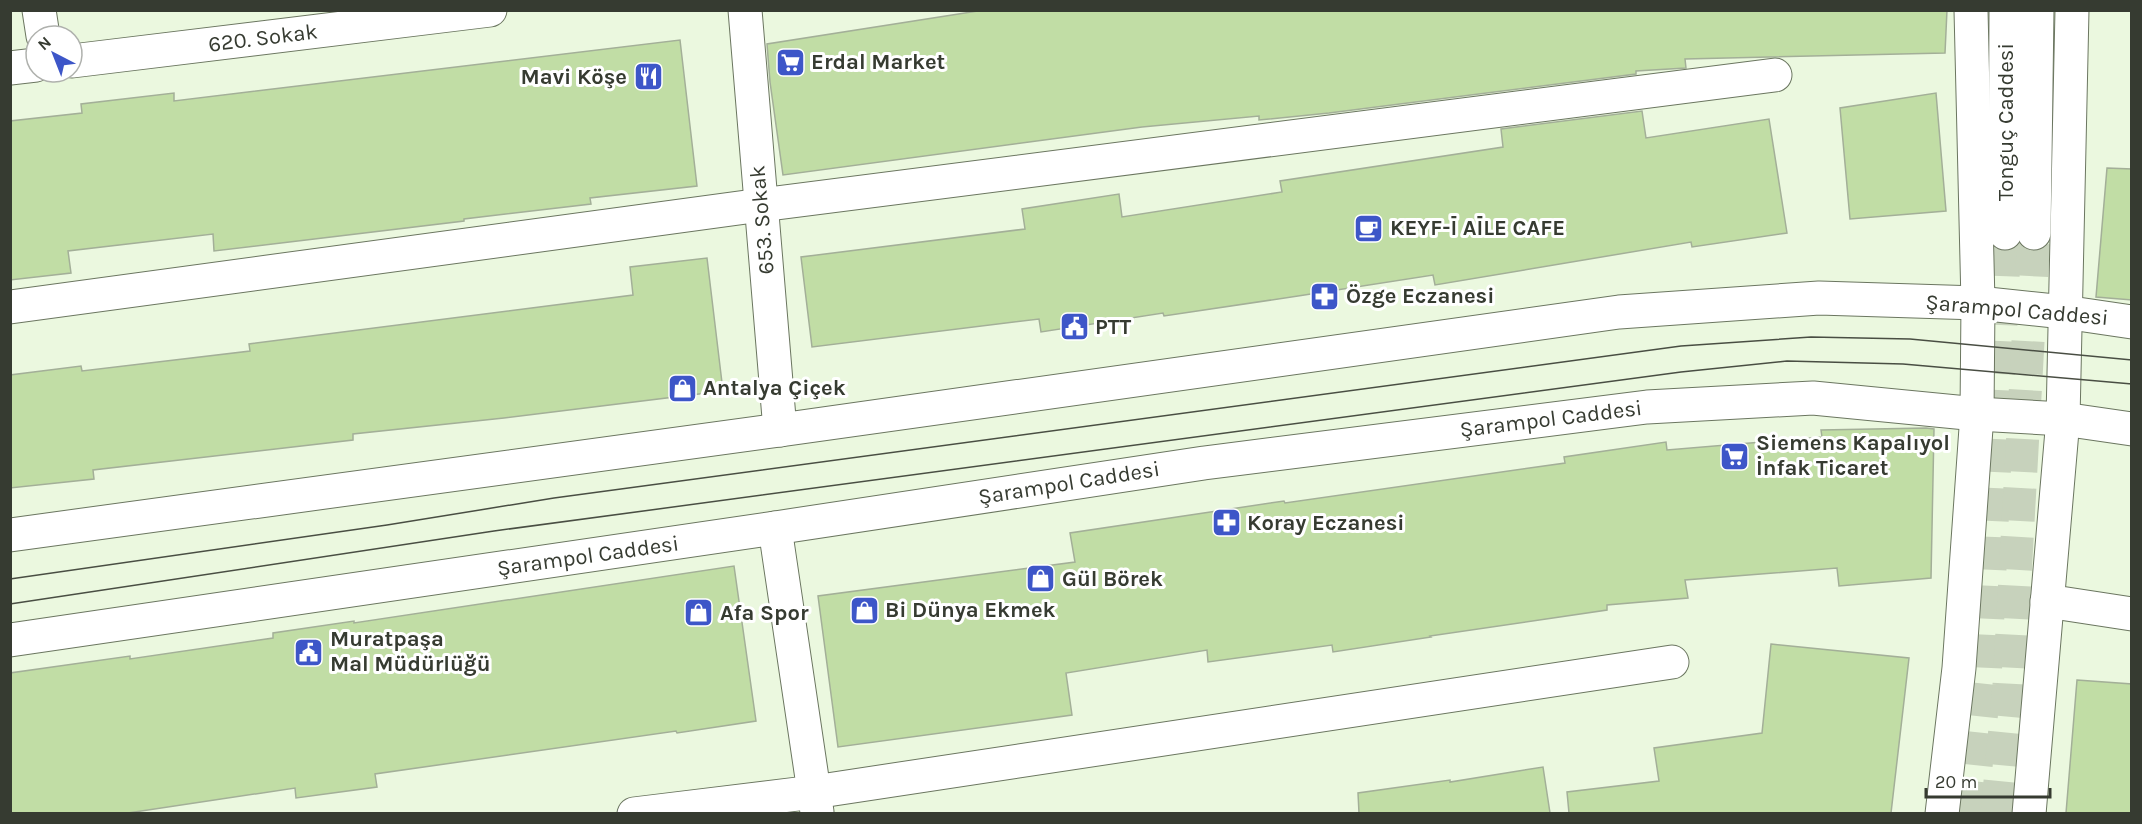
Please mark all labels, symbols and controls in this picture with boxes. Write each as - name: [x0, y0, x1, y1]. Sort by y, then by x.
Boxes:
- street label: 620. Sokak: [207, 18, 319, 58]
- north arrow: [24, 24, 84, 84]
- text: N: [34, 32, 55, 54]
- street label: Tonguç Caddesi: [1993, 43, 2019, 201]
- supermarket icon: Erdal Market: [774, 46, 806, 78]
- place label: Erdal Market: [811, 49, 946, 75]
- restaurant icon: Mavi Köşe: [632, 61, 664, 93]
- place label: Mavi Köşe: [521, 64, 627, 90]
- street label: 653. Sokak: [744, 164, 780, 276]
- cafe icon: KEYF-Ī AĪLE CAFE: [1353, 212, 1385, 244]
- place label: KEYF-Ī AĪLE CAFE: [1390, 215, 1565, 241]
- pharmacy icon: Özge Eczanesi: [1309, 280, 1341, 312]
- place label: Özge Eczanesi: [1346, 283, 1494, 309]
- street label: Şarampol Caddesi: [1925, 289, 2109, 331]
- public building icon: PTT: [1058, 311, 1090, 343]
- place label: PTT: [1095, 314, 1131, 340]
- shop icon: Antalya Çiçek: [666, 372, 698, 404]
- place label: Antalya Çiçek: [703, 375, 846, 401]
- street label: Şarampol Caddesi: [1458, 395, 1644, 443]
- place label: Siemens Kapalıyol İnfak Ticaret: [1756, 430, 1950, 481]
- supermarket icon: Siemens Kapalıyol İnfak Ticaret: [1719, 440, 1751, 472]
- street label: Şarampol Caddesi: [976, 456, 1162, 510]
- pharmacy icon: Koray Eczanesi: [1210, 507, 1242, 539]
- place label: Koray Eczanesi: [1247, 510, 1405, 536]
- street label: Şarampol Caddesi: [495, 530, 681, 582]
- shop icon: Gül Börek: [1025, 563, 1057, 595]
- place label: Gül Börek: [1062, 566, 1163, 592]
- shop icon: Bi Dünya Ekmek: [848, 594, 880, 626]
- shop icon: Afa Spor: [683, 597, 715, 629]
- place label: Bi Dünya Ekmek: [885, 597, 1056, 623]
- place label: Afa Spor: [720, 600, 809, 626]
- place label: Muratpaşa Mal Müdürlüğü: [330, 626, 490, 677]
- public building icon: Muratpaşa Mal Müdürlüğü: [293, 636, 325, 668]
- scale bar: [1926, 761, 2050, 799]
- text: 20 m: [1935, 771, 1977, 793]

